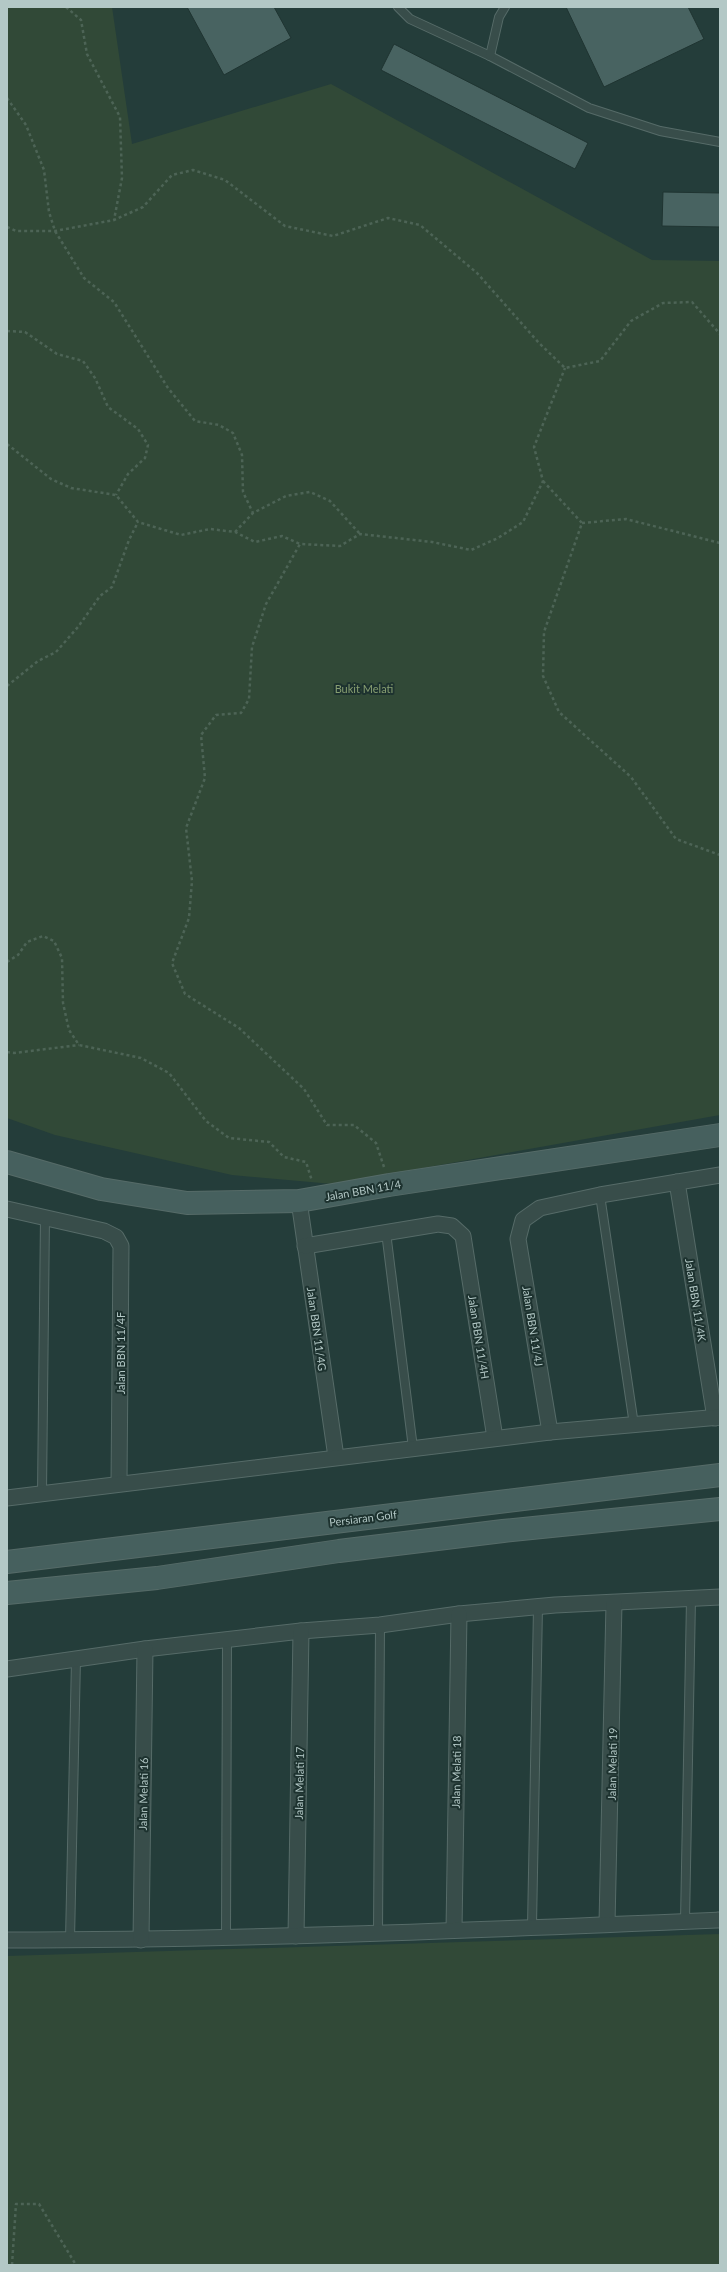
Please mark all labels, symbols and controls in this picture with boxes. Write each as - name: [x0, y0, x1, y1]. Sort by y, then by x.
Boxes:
- park label: Bukit Melati: [335, 682, 394, 695]
- street label: Jalan BBN 11/4: [324, 1177, 402, 1203]
- street label: Jalan BBN 11/4K: [683, 1258, 709, 1343]
- street label: Jalan BBN 11/4J: [520, 1285, 546, 1367]
- street label: Jalan BBN 11/4G: [305, 1286, 329, 1372]
- street label: Jalan BBN 11/4H: [466, 1294, 492, 1380]
- street label: Jalan BBN 11/4F: [114, 1312, 127, 1394]
- street label: Persiaran Golf: [328, 1507, 398, 1529]
- street label: Jalan Melati 19: [605, 1727, 619, 1801]
- street label: Jalan Melati 18: [449, 1735, 463, 1809]
- street label: Jalan Melati 17: [292, 1746, 306, 1820]
- street label: Jalan Melati 16: [136, 1757, 150, 1831]

